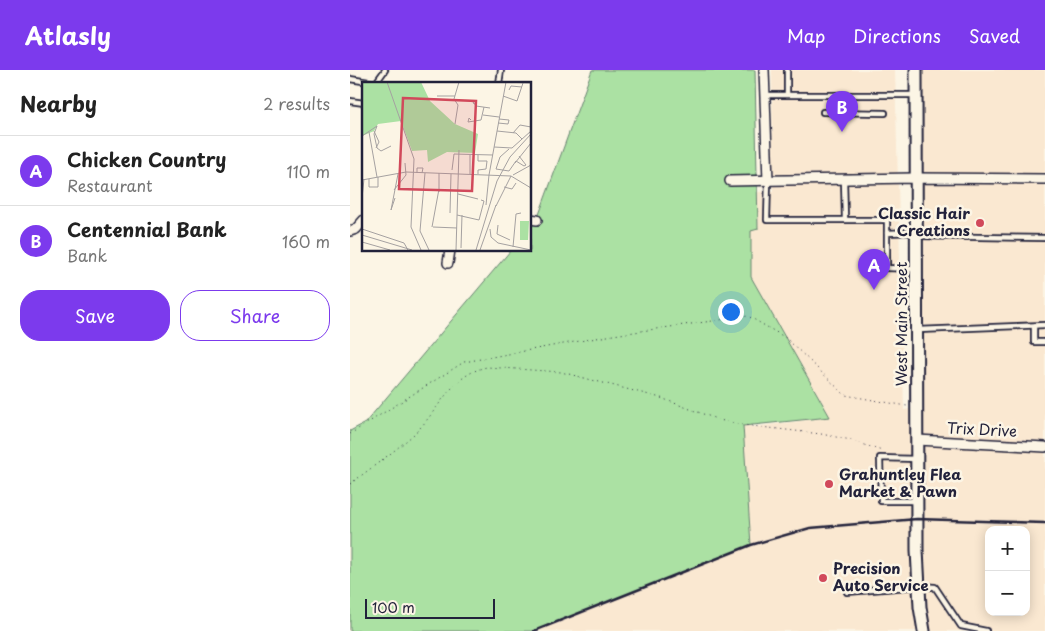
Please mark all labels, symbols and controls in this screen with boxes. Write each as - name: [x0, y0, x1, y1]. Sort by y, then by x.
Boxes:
- text: Atlasly: [25, 17, 111, 53]
- text: Map: [787, 22, 825, 49]
- text: Directions: [853, 22, 941, 49]
- text: Saved: [969, 22, 1020, 49]
- inset map: [362, 82, 531, 251]
- text: Nearby: [20, 87, 97, 119]
- text: 2 results: [263, 91, 330, 115]
- pin: B: [826, 91, 858, 132]
- text: Chicken Country: [67, 145, 226, 173]
- text: A: [30, 159, 42, 183]
- text: 110 m: [287, 159, 330, 183]
- text: Restaurant: [67, 173, 153, 197]
- place label: Classic Hair Creations: [878, 201, 970, 241]
- text: Centennial Bank: [67, 215, 227, 243]
- marker: Classic Hair Creations: [974, 217, 986, 229]
- text: B: [31, 229, 41, 253]
- text: 160 m: [282, 229, 330, 253]
- text: Bank: [67, 243, 107, 267]
- pin: A: [858, 249, 890, 290]
- street label: West Main Street: [889, 262, 912, 386]
- button: Save: [20, 290, 170, 341]
- button: Share: [180, 290, 330, 341]
- your location: [718, 299, 744, 325]
- street label: Trix Drive: [946, 415, 1018, 442]
- place label: Grahuntley Flea Market & Pawn: [839, 462, 961, 502]
- marker: Grahuntley Flea Market & Pawn: [823, 478, 835, 490]
- map controls: [985, 526, 1030, 616]
- button: +: [985, 526, 1030, 571]
- place label: Precision Auto Service: [833, 556, 929, 596]
- button: −: [985, 571, 1030, 616]
- marker: Precision Auto Service: [817, 572, 829, 584]
- scale bar: [365, 596, 495, 619]
- text: 100 m: [372, 597, 415, 618]

